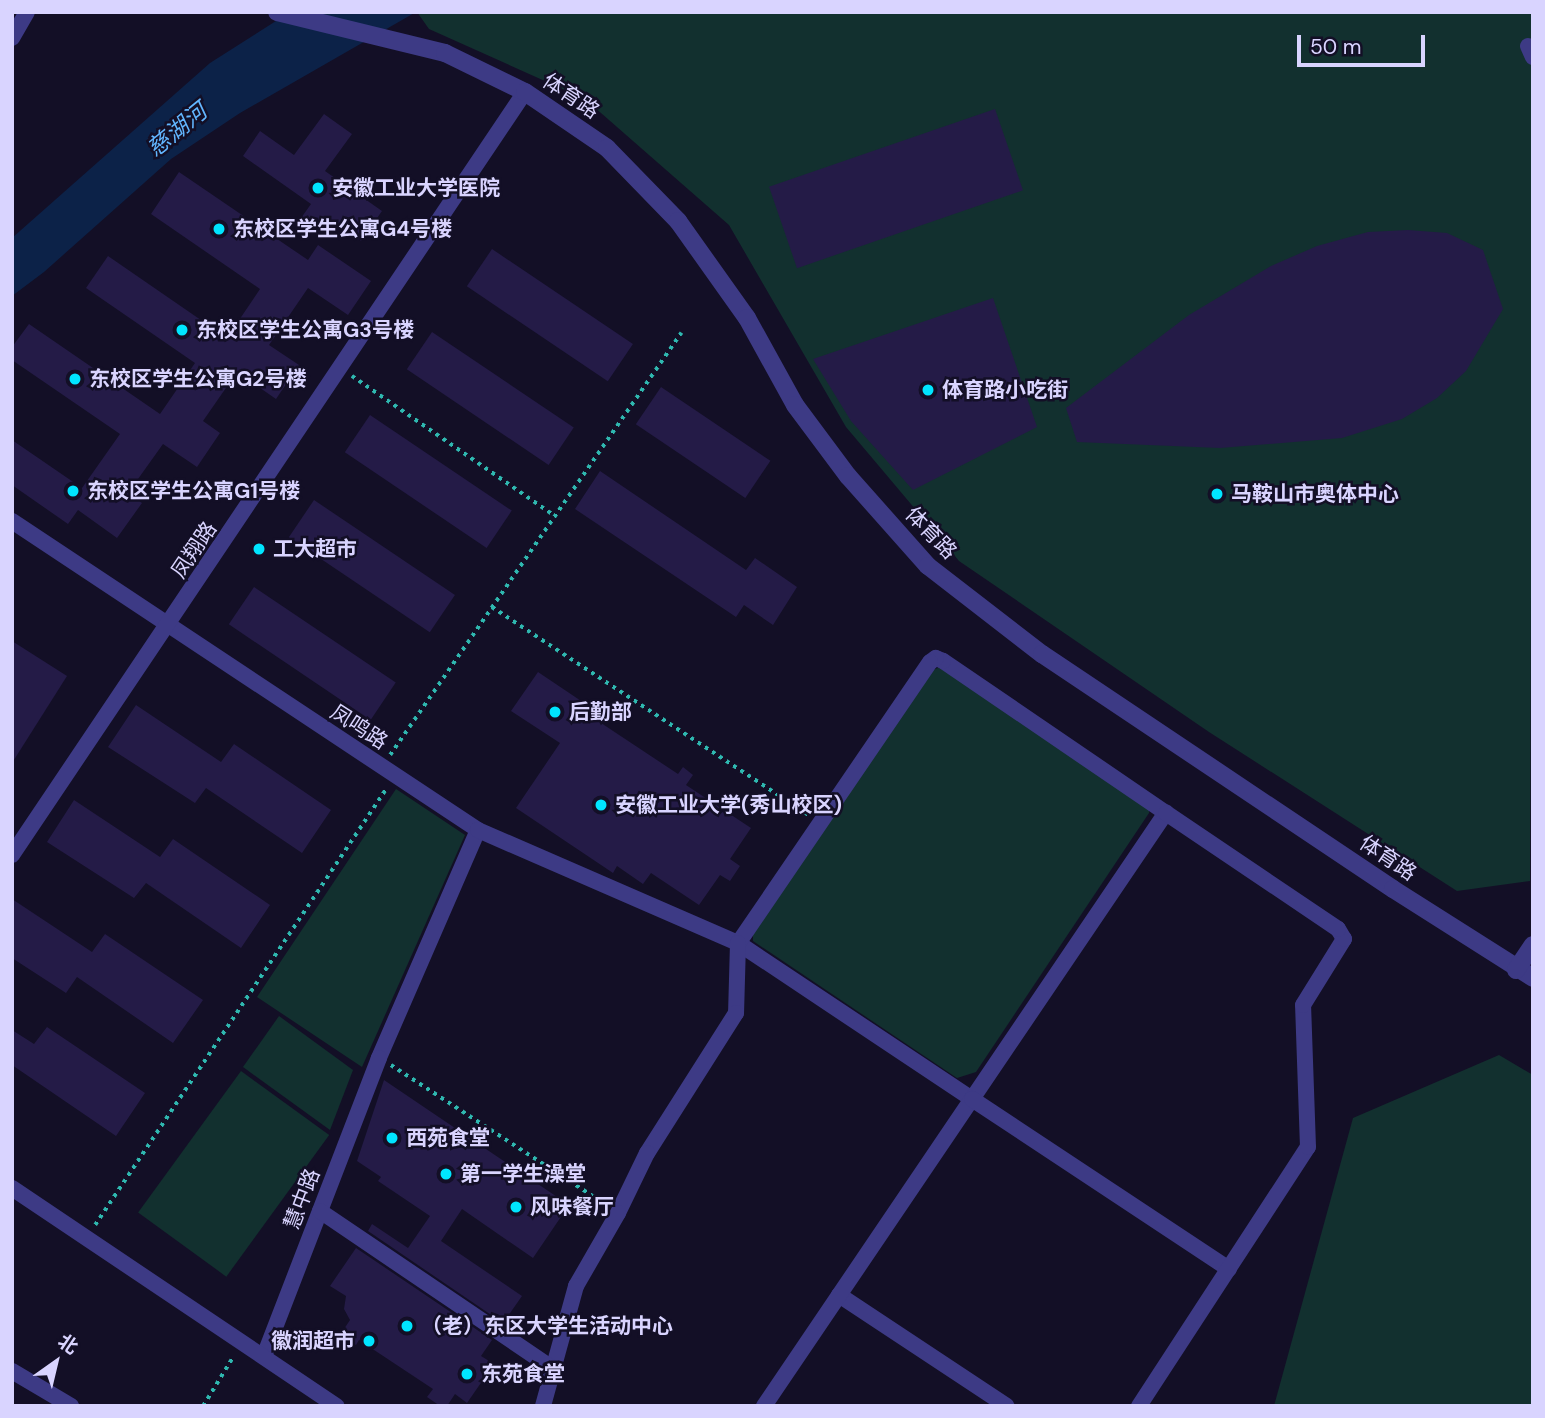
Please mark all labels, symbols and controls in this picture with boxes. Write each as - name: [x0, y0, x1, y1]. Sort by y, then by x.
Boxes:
- scale bar: [1300, 21, 1428, 65]
- text: 50 m: [1310, 33, 1361, 61]
- street label: 体育路: [538, 68, 604, 124]
- water label: 慈湖河: [142, 98, 212, 162]
- place label: 安徽工业大学医院: [332, 175, 500, 201]
- marker: 安徽工业大学医院: [310, 180, 326, 196]
- place label: 东校区学生公寓G4号楼: [233, 216, 452, 242]
- marker: 东校区学生公寓G4号楼: [211, 221, 227, 237]
- place label: 东校区学生公寓G3号楼: [196, 317, 414, 343]
- marker: 东校区学生公寓G3号楼: [174, 322, 190, 338]
- place label: 东校区学生公寓G2号楼: [89, 366, 306, 392]
- marker: 东校区学生公寓G2号楼: [67, 371, 83, 387]
- place label: 体育路小吃街: [942, 377, 1068, 403]
- marker: 体育路小吃街: [920, 382, 936, 398]
- place label: 东校区学生公寓G1号楼: [87, 478, 300, 504]
- place label: 马鞍山市奥体中心: [1231, 481, 1399, 507]
- marker: 东校区学生公寓G1号楼: [65, 483, 81, 499]
- marker: 马鞍山市奥体中心: [1209, 486, 1225, 502]
- street label: 体育路: [900, 502, 962, 564]
- street label: 凤翔路: [166, 517, 222, 583]
- place label: 工大超市: [273, 536, 357, 562]
- marker: 工大超市: [251, 541, 267, 557]
- street label: 凤鸣路: [326, 699, 392, 755]
- place label: 后勤部: [569, 699, 632, 725]
- marker: 后勤部: [547, 704, 563, 720]
- place label: 安徽工业大学(秀山校区): [615, 792, 842, 818]
- marker: 安徽工业大学(秀山校区): [593, 797, 609, 813]
- street label: 体育路: [1355, 830, 1421, 886]
- place label: 西苑食堂: [406, 1125, 490, 1151]
- marker: 西苑食堂: [384, 1130, 400, 1146]
- place label: 第一学生澡堂: [460, 1161, 586, 1187]
- street label: 慧中路: [279, 1165, 325, 1233]
- marker: 第一学生澡堂: [438, 1166, 454, 1182]
- place label: 风味餐厅: [530, 1194, 614, 1220]
- marker: 风味餐厅: [508, 1199, 524, 1215]
- place label: （老）东区大学生活动中心: [421, 1313, 673, 1339]
- marker: （老）东区大学生活动中心: [399, 1318, 415, 1334]
- north arrow: [21, 1327, 91, 1397]
- text: 北: [53, 1328, 83, 1360]
- place label: 徽润超市: [271, 1328, 355, 1354]
- marker: 徽润超市: [361, 1333, 377, 1349]
- place label: 东苑食堂: [481, 1361, 565, 1387]
- marker: 东苑食堂: [459, 1366, 475, 1382]

